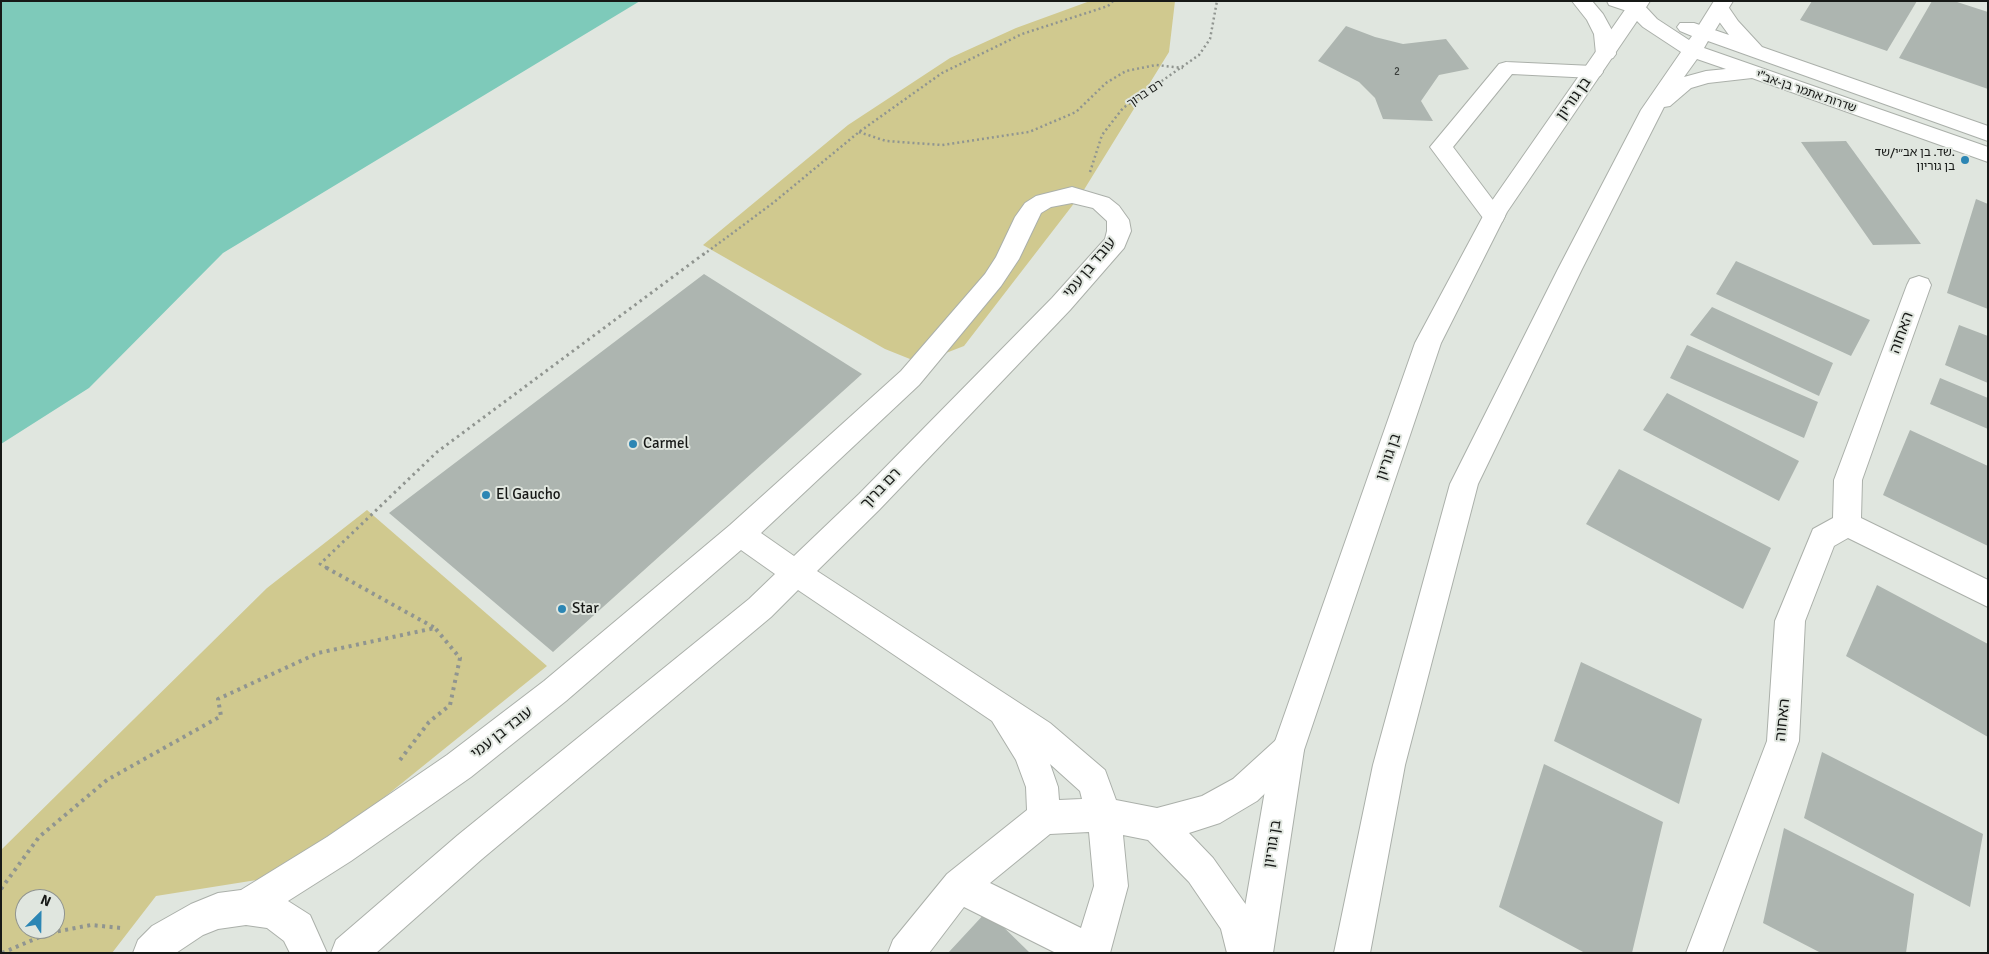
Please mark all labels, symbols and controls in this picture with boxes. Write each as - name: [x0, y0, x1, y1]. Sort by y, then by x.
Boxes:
- house number: 2: [1394, 65, 1400, 79]
- street label: שדרות אתמר בן-אב"י: [1754, 68, 1858, 116]
- street label: בן גוריון: [1553, 74, 1595, 124]
- street label: רם ברוך: [1124, 77, 1166, 111]
- place label: שד. בן אב״י/שד. בן גוריון: [1875, 146, 1955, 174]
- marker: שד. בן אב״י/שד. בן גוריון: [1959, 154, 1971, 166]
- street label: עובד בן עמי: [1060, 234, 1120, 302]
- street label: האחוה: [1886, 310, 1918, 356]
- street label: בן גוריון: [1373, 431, 1405, 483]
- place label: Carmel: [643, 435, 689, 453]
- marker: Carmel: [627, 438, 639, 450]
- street label: רם ברוך: [857, 465, 905, 513]
- place label: El Gaucho: [496, 486, 561, 504]
- marker: El Gaucho: [480, 489, 492, 501]
- place label: Star: [572, 600, 599, 618]
- marker: Star: [556, 603, 568, 615]
- street label: האחוה: [1772, 698, 1794, 742]
- street label: עובד בן עמי: [468, 703, 536, 763]
- street label: בן גוריון: [1260, 819, 1286, 869]
- north arrow: [15, 889, 65, 939]
- text: N: [38, 891, 53, 910]

